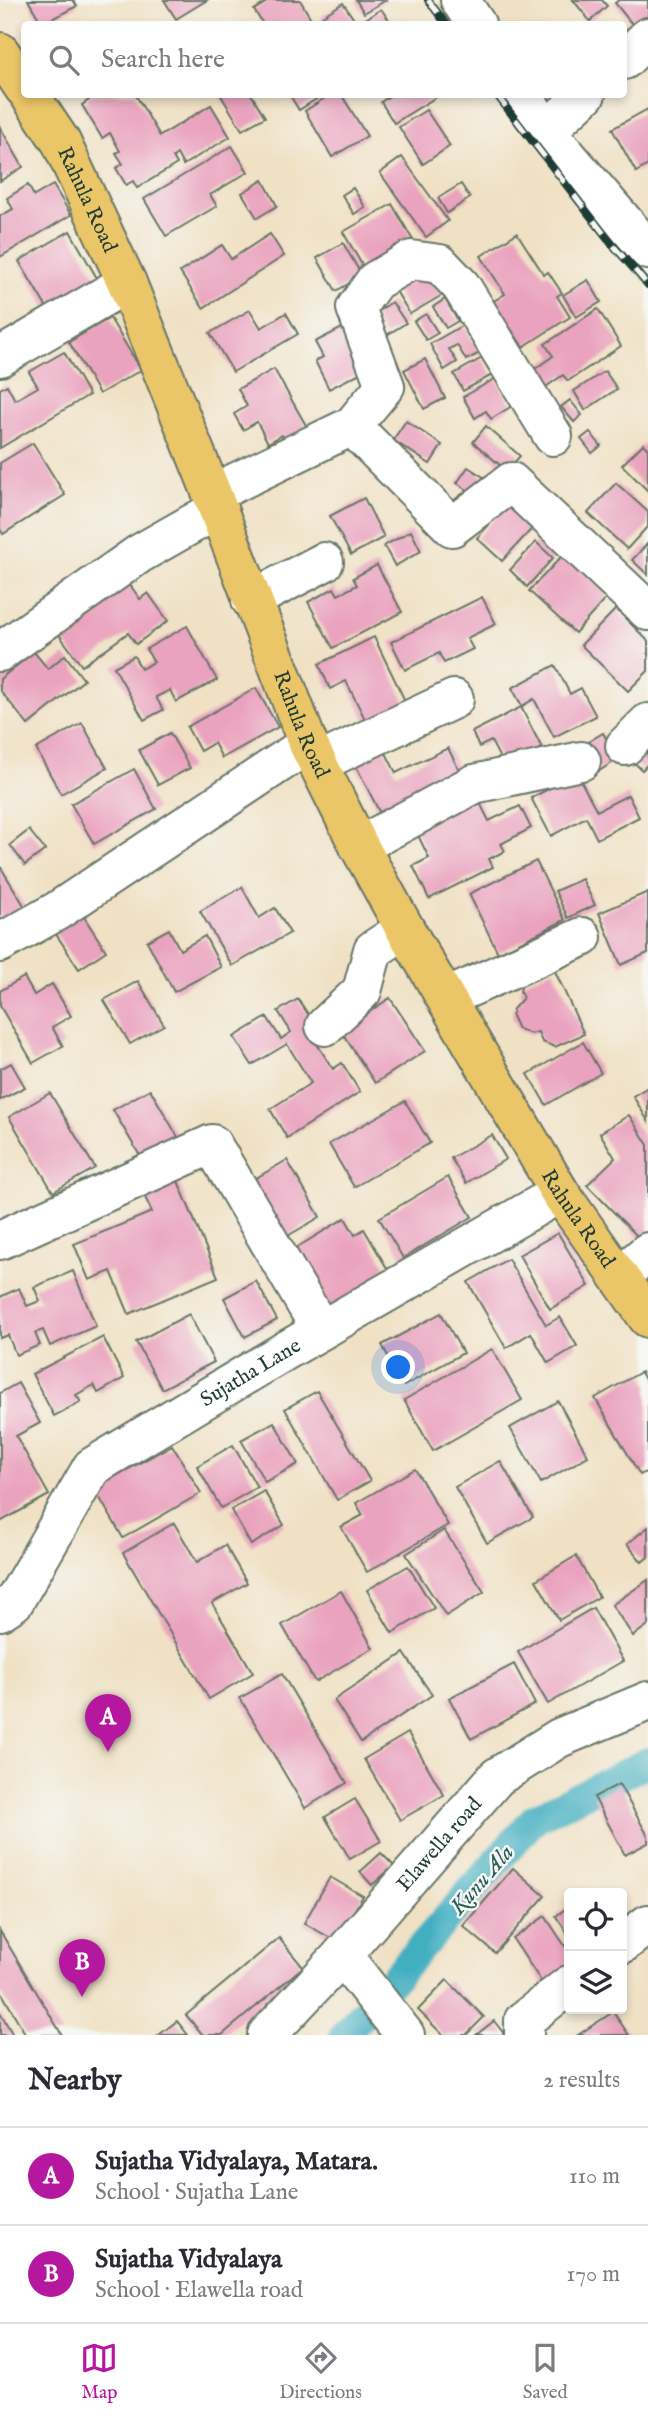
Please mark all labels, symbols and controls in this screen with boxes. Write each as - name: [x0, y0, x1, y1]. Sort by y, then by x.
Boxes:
- search box: [21, 21, 627, 98]
- icon: search: [45, 41, 83, 79]
- text: Search here: [101, 43, 225, 76]
- street label: Rahula Road: [50, 143, 123, 258]
- street label: Rahula Road: [266, 667, 335, 784]
- street label: Rahula Road: [534, 1165, 621, 1274]
- street label: Sujatha Lane: [196, 1333, 306, 1414]
- your location: [381, 1350, 415, 1384]
- pin: A: [85, 1694, 131, 1752]
- street label: Elawella road: [391, 1791, 489, 1898]
- water label: Kunu Ala: [443, 1839, 520, 1922]
- map controls: [564, 1888, 627, 2014]
- button: locate: [564, 1888, 627, 1951]
- pin: B: [59, 1939, 105, 1997]
- button: layers: [564, 1951, 627, 2014]
- text: Nearby: [28, 2062, 121, 2100]
- text: 2 results: [543, 2066, 620, 2095]
- text: Sujatha Vidyalaya, Matara.: [95, 2145, 378, 2178]
- text: A: [43, 2162, 59, 2191]
- text: 110 m: [569, 2162, 620, 2191]
- text: School · Sujatha Lane: [95, 2178, 298, 2207]
- text: Sujatha Vidyalaya: [95, 2243, 282, 2276]
- text: B: [43, 2260, 59, 2289]
- text: 170 m: [567, 2260, 620, 2289]
- text: School · Elawella road: [95, 2276, 303, 2305]
- tab: Map: [80, 2339, 118, 2405]
- tab: Directions: [279, 2339, 362, 2405]
- tab: Saved: [523, 2339, 568, 2405]

